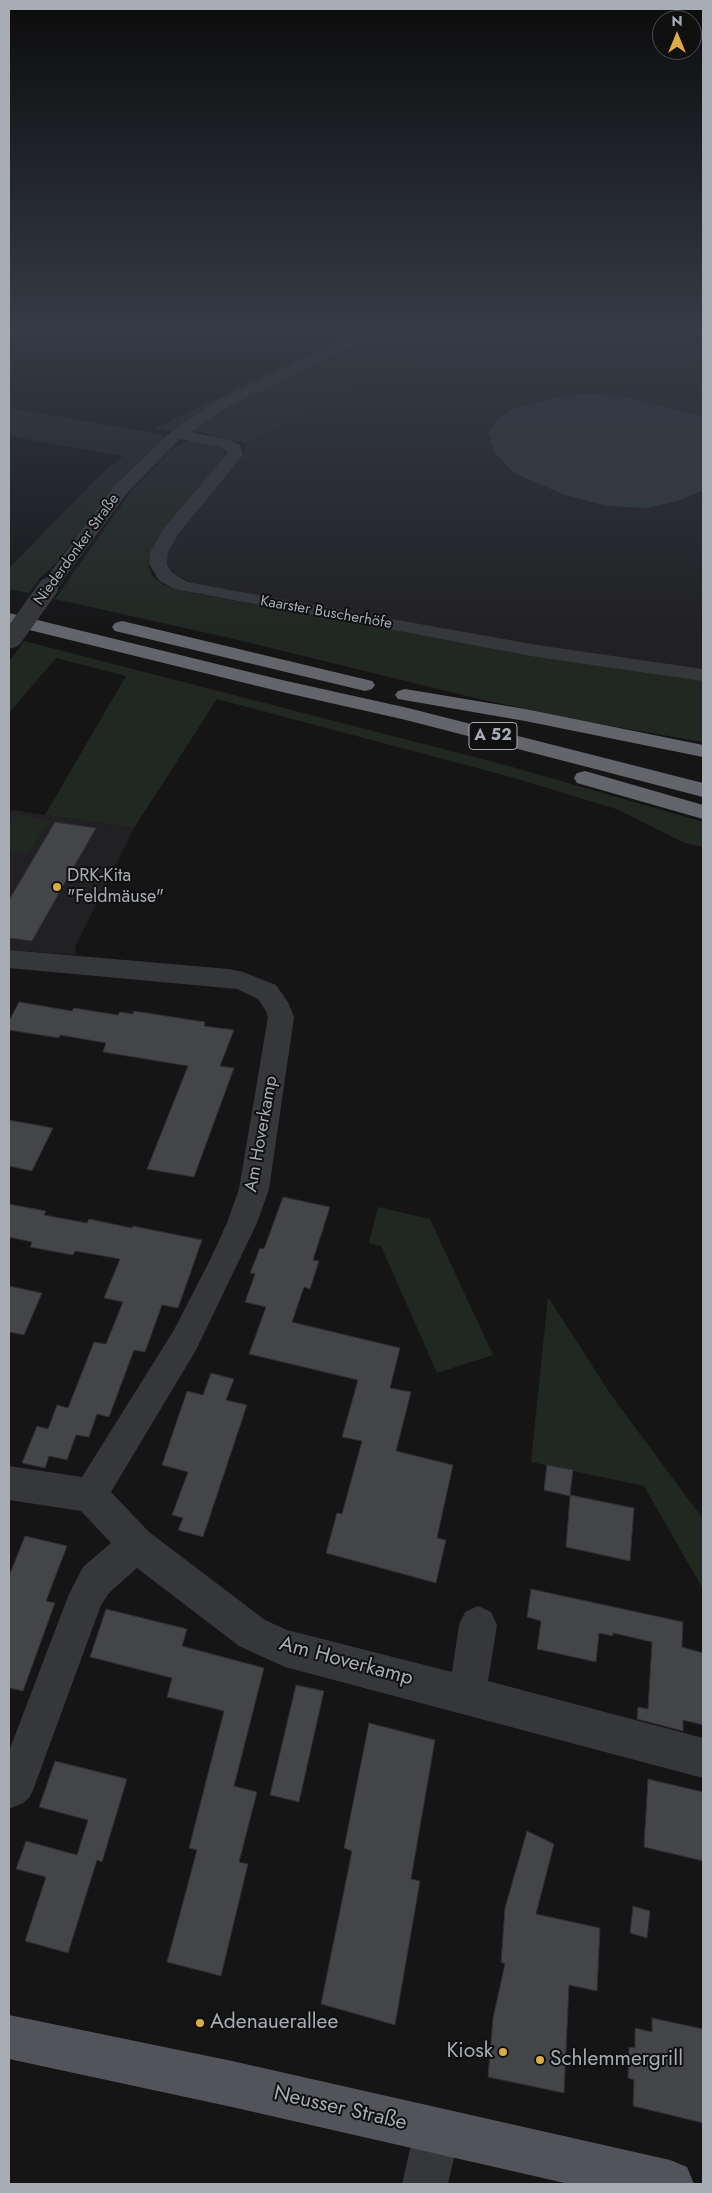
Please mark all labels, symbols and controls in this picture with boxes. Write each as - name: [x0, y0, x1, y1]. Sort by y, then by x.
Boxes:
- north arrow: [652, 10, 702, 60]
- text: N: [671, 11, 683, 31]
- street label: Niederdonker Straße: [31, 491, 123, 609]
- street label: Kaarster Buscherhöfe: [259, 593, 393, 633]
- road number: A 52: [469, 722, 517, 749]
- place label: DRK-Kita "Feldmäuse": [67, 866, 164, 909]
- marker: DRK-Kita "Feldmäuse": [51, 881, 63, 893]
- street label: Am Hoverkamp: [241, 1074, 283, 1194]
- street label: Am Hoverkamp: [276, 1632, 416, 1692]
- place label: Adenauerallee: [210, 2010, 338, 2036]
- marker: Adenauerallee: [194, 2017, 206, 2029]
- place label: Kiosk: [447, 2039, 493, 2065]
- marker: Kiosk: [497, 2046, 509, 2058]
- place label: Schlemmergrill: [550, 2047, 683, 2073]
- marker: Schlemmergrill: [534, 2054, 546, 2066]
- street label: Neusser Straße: [271, 2081, 409, 2137]

